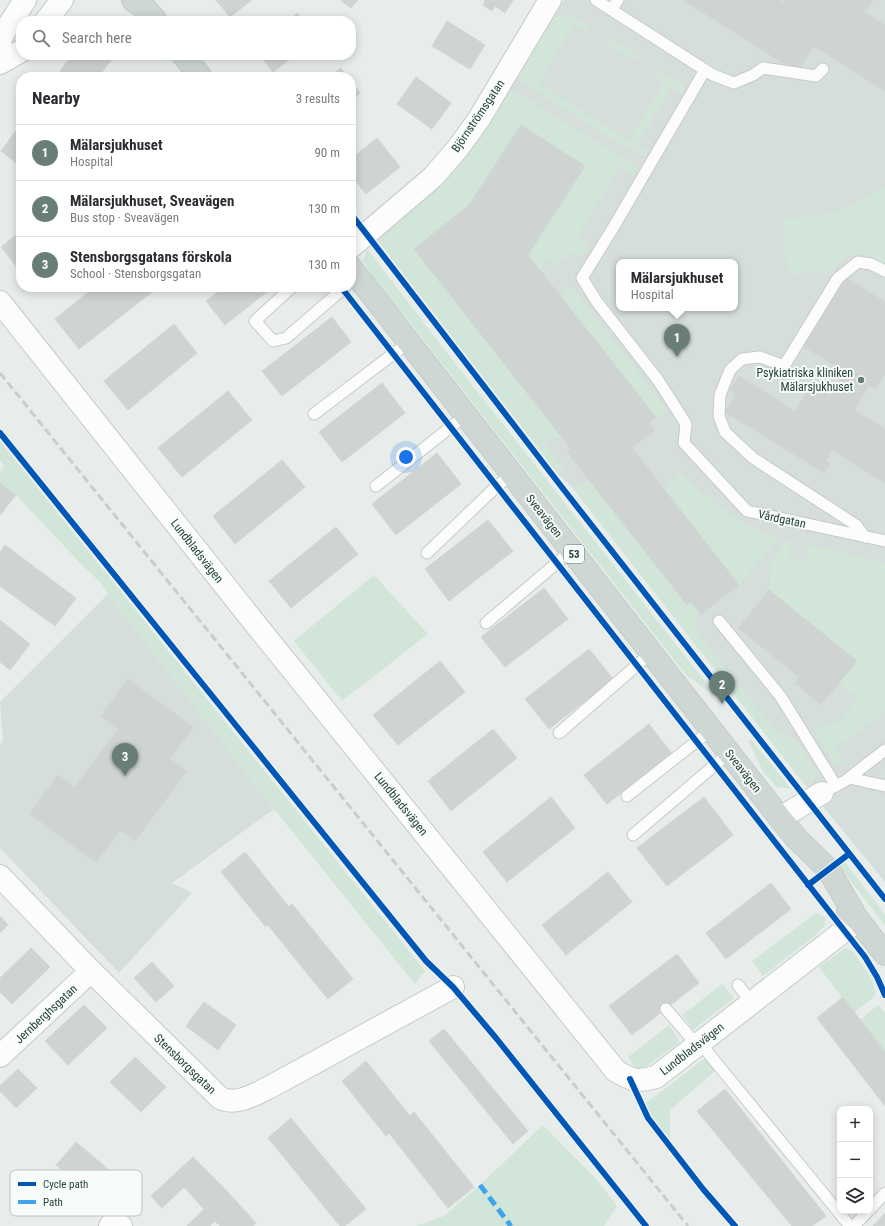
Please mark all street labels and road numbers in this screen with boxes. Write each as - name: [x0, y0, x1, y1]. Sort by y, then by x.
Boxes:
- street label: Björnströmsgatan: [449, 77, 508, 155]
- street label: Sveavägen: [523, 492, 565, 540]
- street label: Vårdgatan: [757, 507, 807, 531]
- street label: Lundbladsvägen: [168, 516, 226, 586]
- road number: 53: [564, 545, 584, 563]
- street label: Sveavägen: [722, 747, 764, 795]
- street label: Lundbladsvägen: [371, 770, 431, 838]
- street label: Jernberghsgatan: [12, 981, 80, 1046]
- street label: Lundbladsvägen: [657, 1020, 727, 1078]
- street label: Stensborgsgatan: [151, 1031, 219, 1097]

